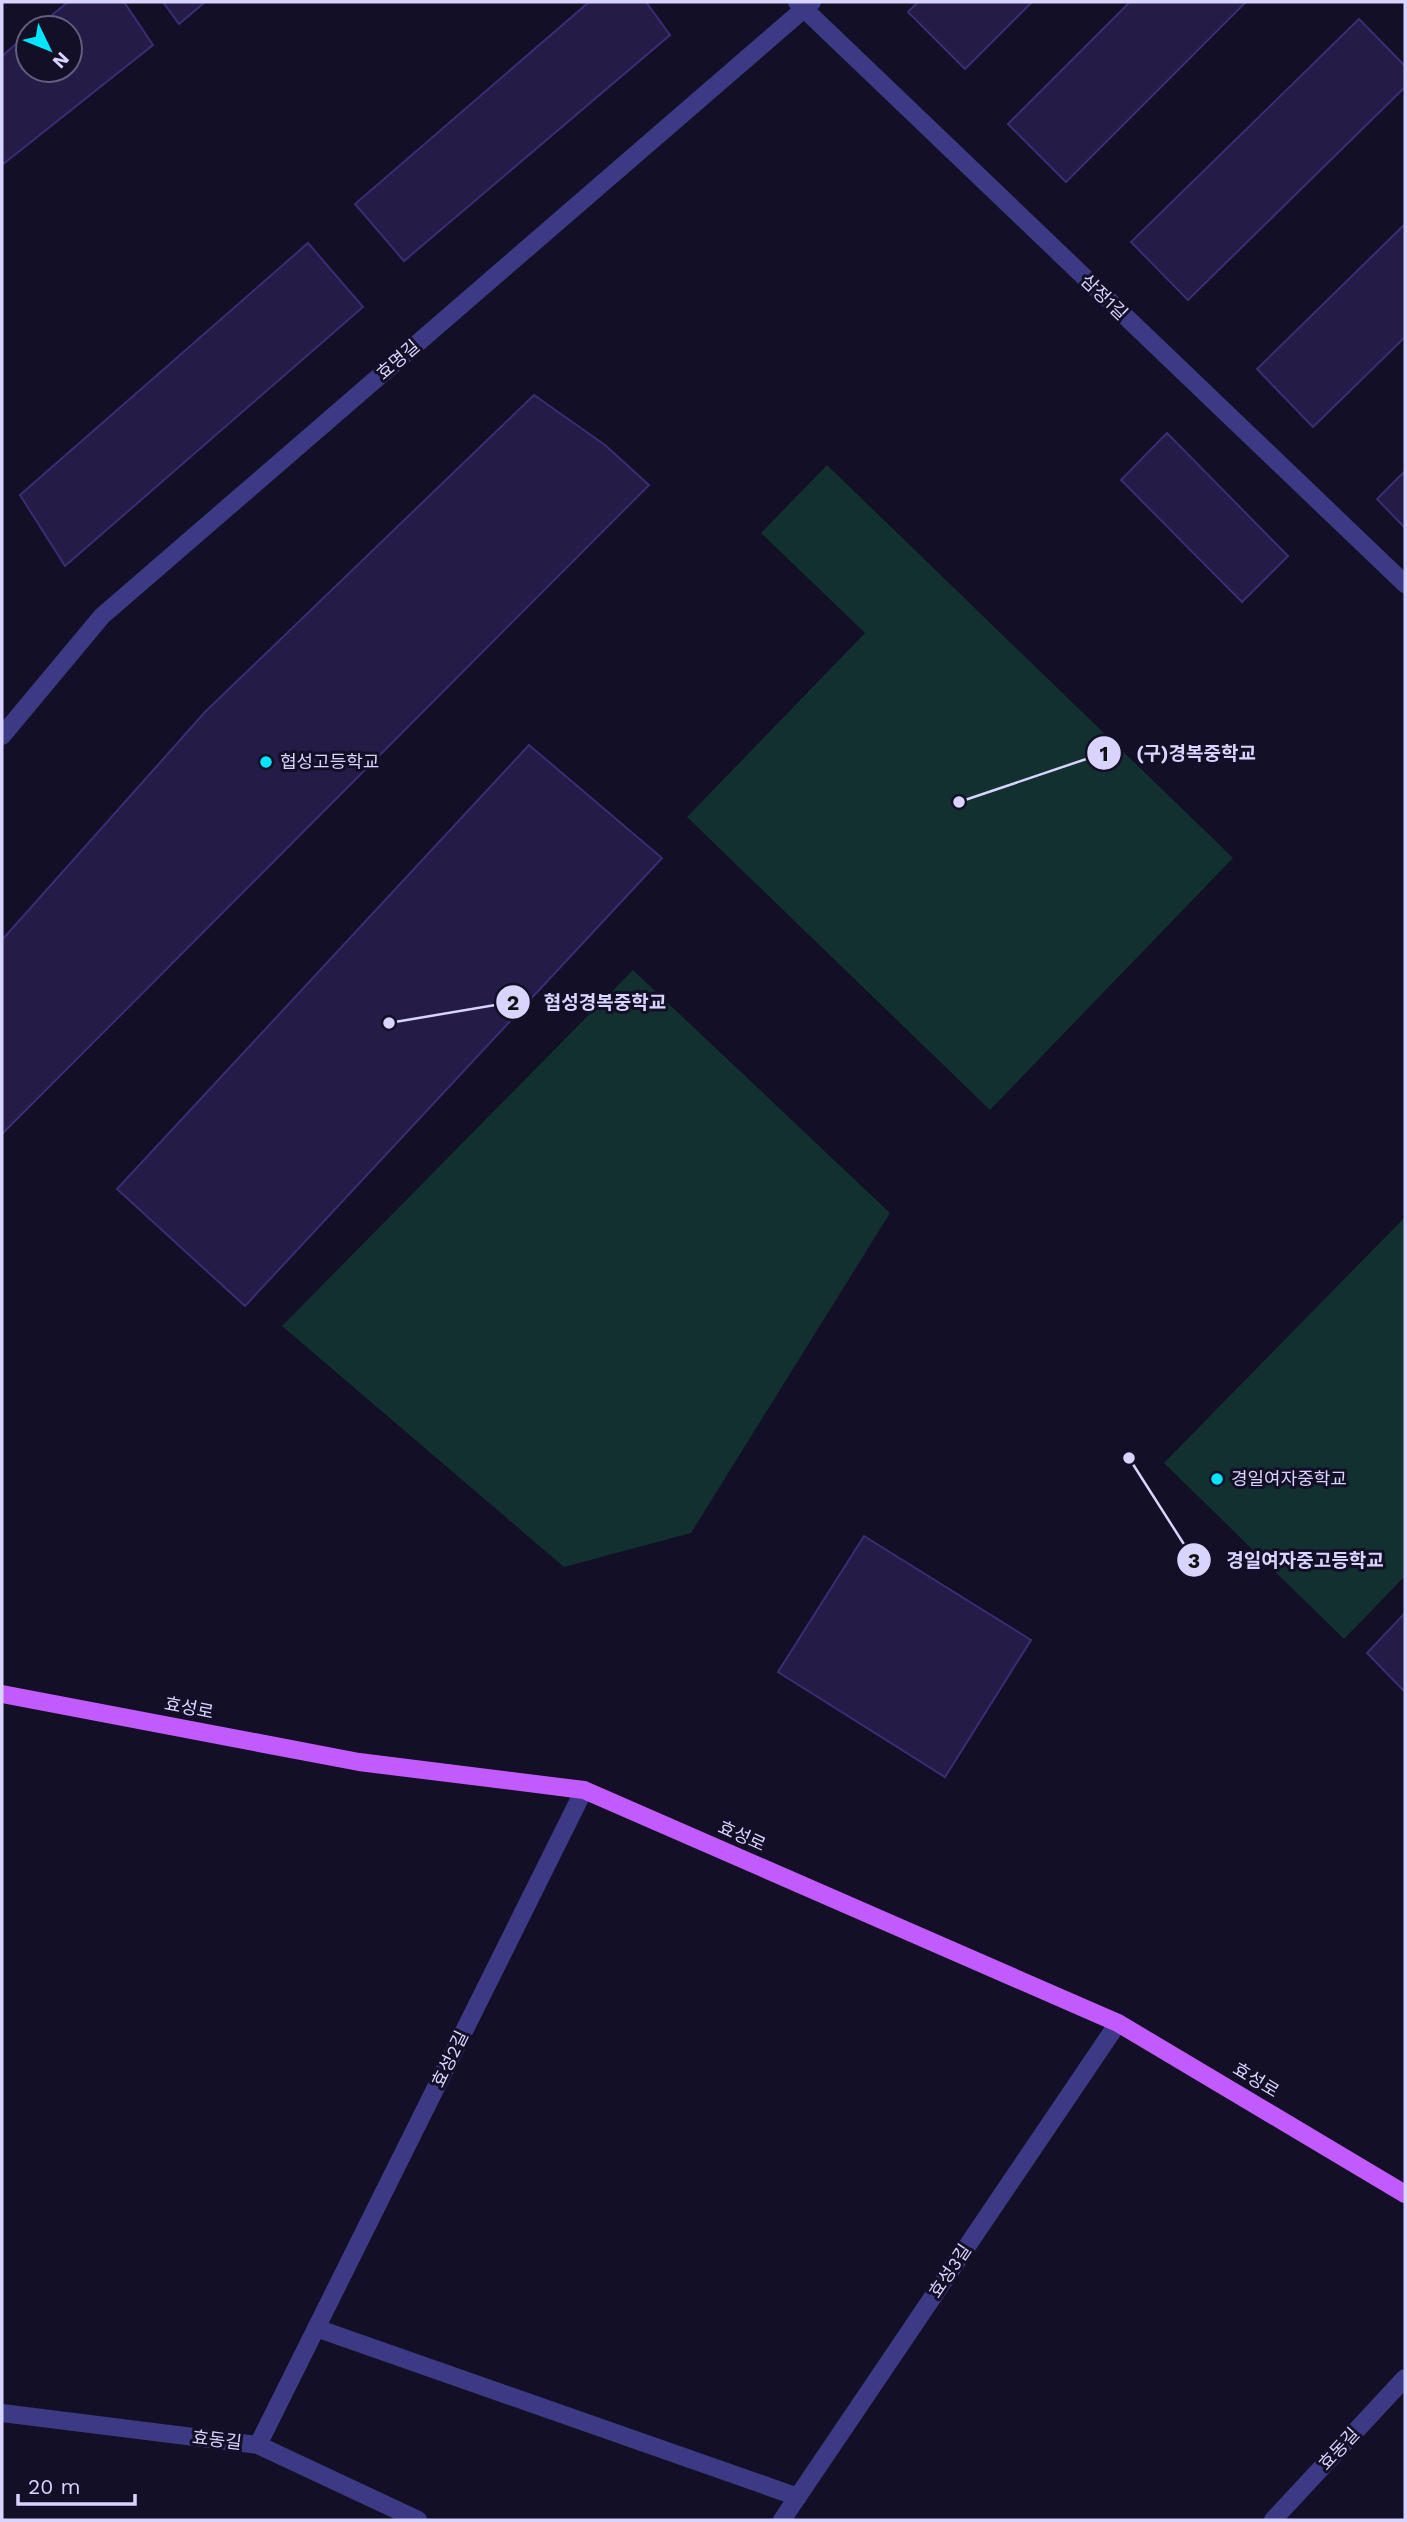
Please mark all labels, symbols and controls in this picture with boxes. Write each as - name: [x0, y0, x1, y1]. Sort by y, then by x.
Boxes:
- north arrow: [14, 14, 84, 84]
- text: N: [48, 47, 74, 73]
- street label: 삼정1길: [1077, 269, 1132, 324]
- street label: 효명길: [372, 335, 423, 384]
- callout: (구)경복중학교: [1087, 733, 1269, 773]
- text: 1: [1099, 741, 1109, 766]
- text: (구)경복중학교: [1136, 742, 1256, 765]
- place label: 협성고등학교: [280, 751, 379, 772]
- marker: 협성고등학교: [258, 754, 274, 770]
- callout: 협성경복중학교: [495, 982, 681, 1022]
- text: 2: [507, 990, 519, 1015]
- text: 협성경복중학교: [544, 991, 666, 1014]
- place label: 경일여자중학교: [1231, 1468, 1347, 1489]
- marker: 경일여자중학교: [1209, 1471, 1225, 1487]
- callout: 경일여자중고등학교: [1177, 1540, 1397, 1580]
- text: 3: [1188, 1548, 1200, 1573]
- text: 경일여자중고등학교: [1226, 1549, 1384, 1572]
- street label: 효성로: [163, 1692, 215, 1723]
- street label: 효성로: [715, 1816, 769, 1855]
- street label: 효성2길: [427, 2027, 472, 2090]
- street label: 효성로: [1230, 2058, 1283, 2101]
- street label: 효성3길: [924, 2240, 975, 2302]
- street label: 효동길: [1314, 2423, 1363, 2474]
- street label: 효동길: [191, 2426, 243, 2453]
- scale bar: [18, 2462, 135, 2506]
- text: 20 m: [28, 2474, 80, 2499]

